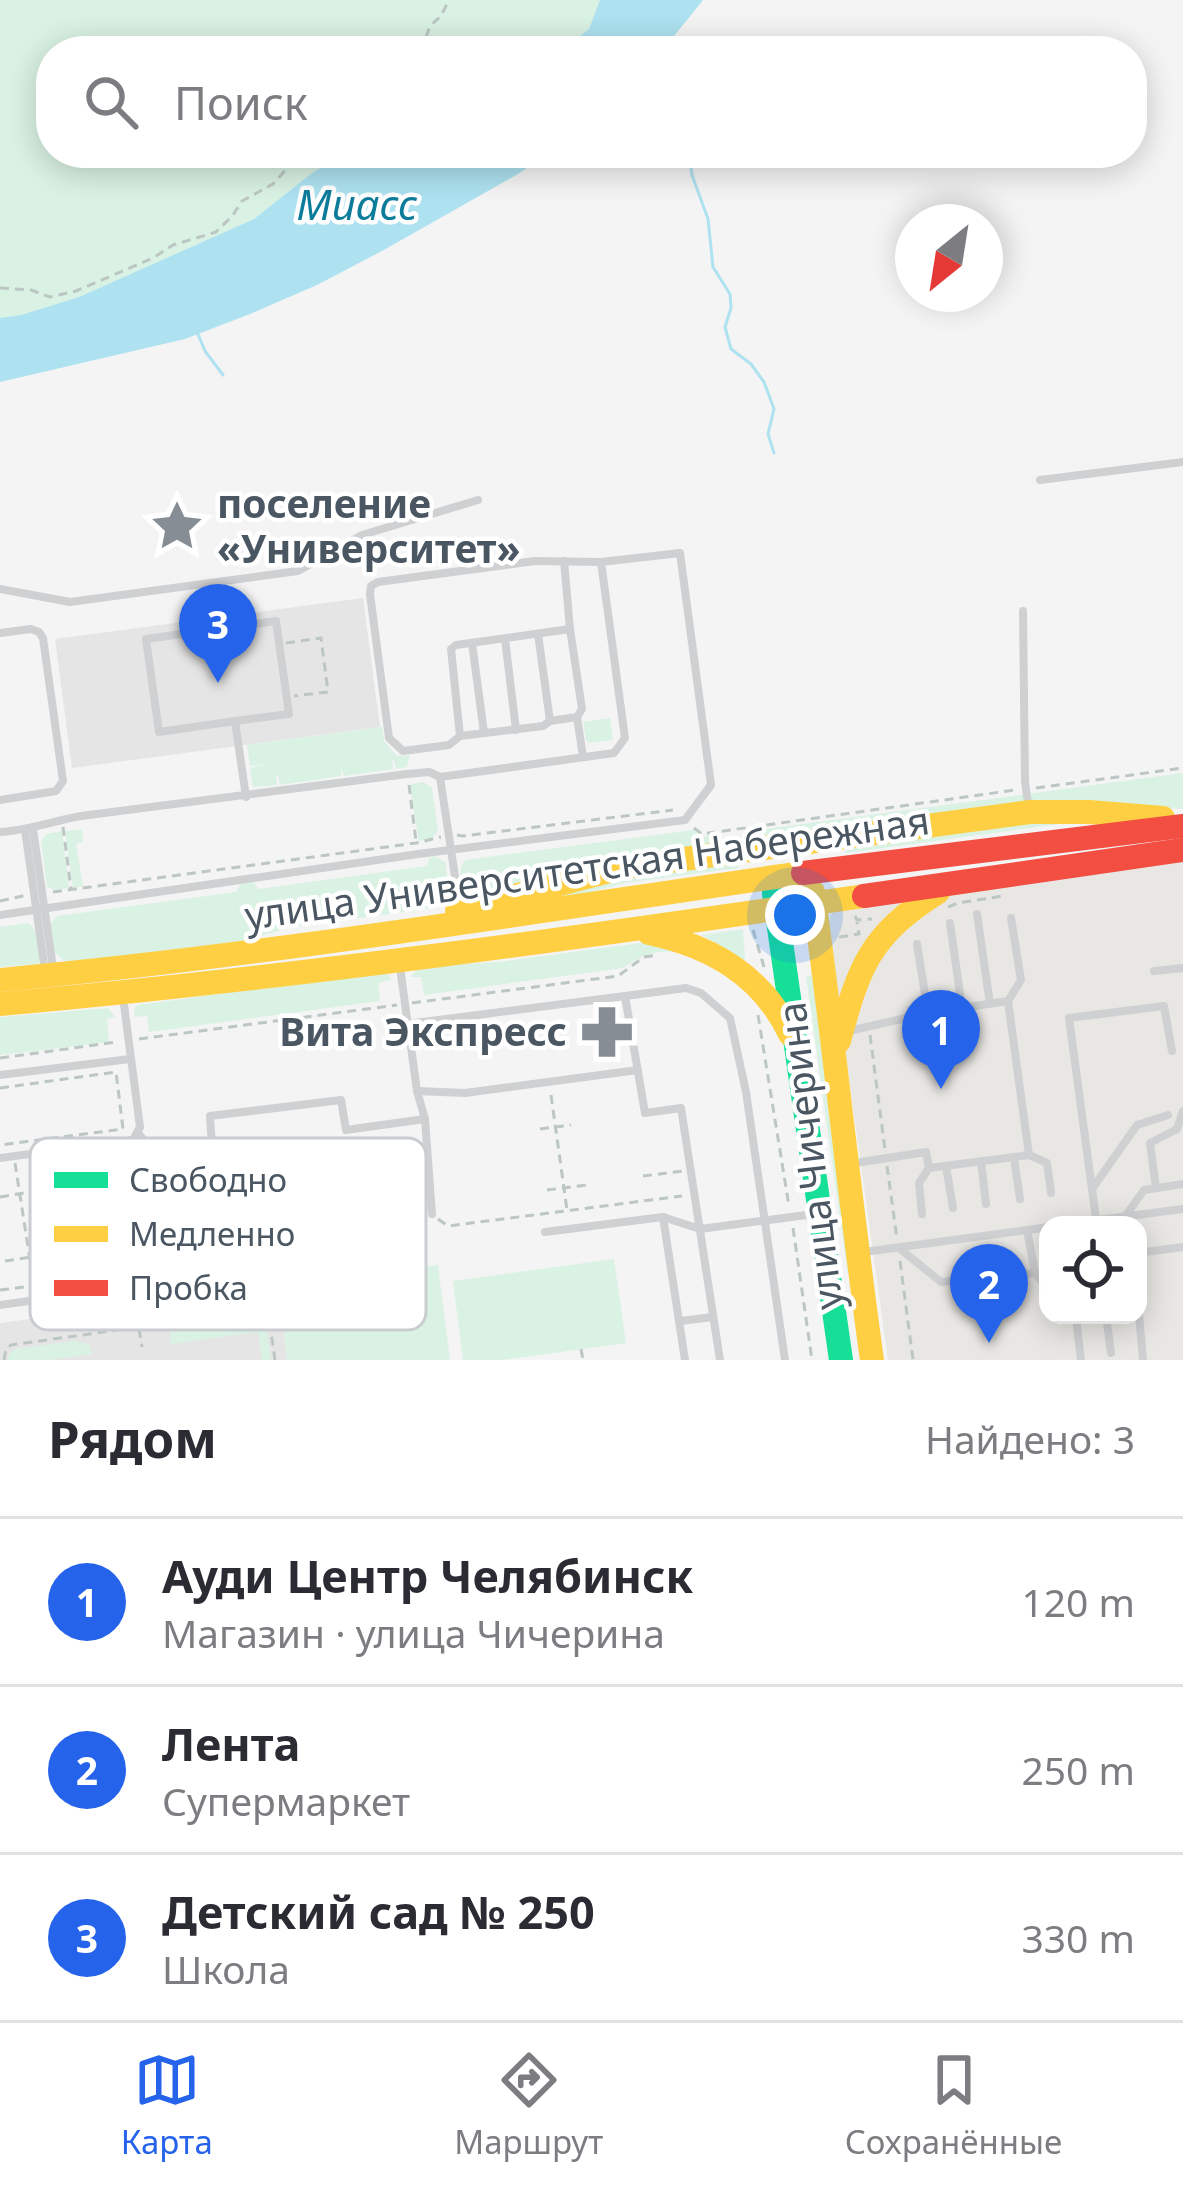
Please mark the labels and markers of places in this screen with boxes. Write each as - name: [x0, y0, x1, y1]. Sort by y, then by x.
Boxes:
- place label: поселение «Университет»: [217, 476, 520, 574]
- place icon: поселение «Университет»: [148, 497, 206, 555]
- pin: 3: [179, 584, 257, 683]
- pin: 1: [902, 990, 980, 1089]
- pharmacy icon: Вита Экспресс: [578, 1003, 636, 1061]
- place label: Вита Экспресс: [279, 1004, 567, 1057]
- pin: 2: [950, 1244, 1028, 1343]

